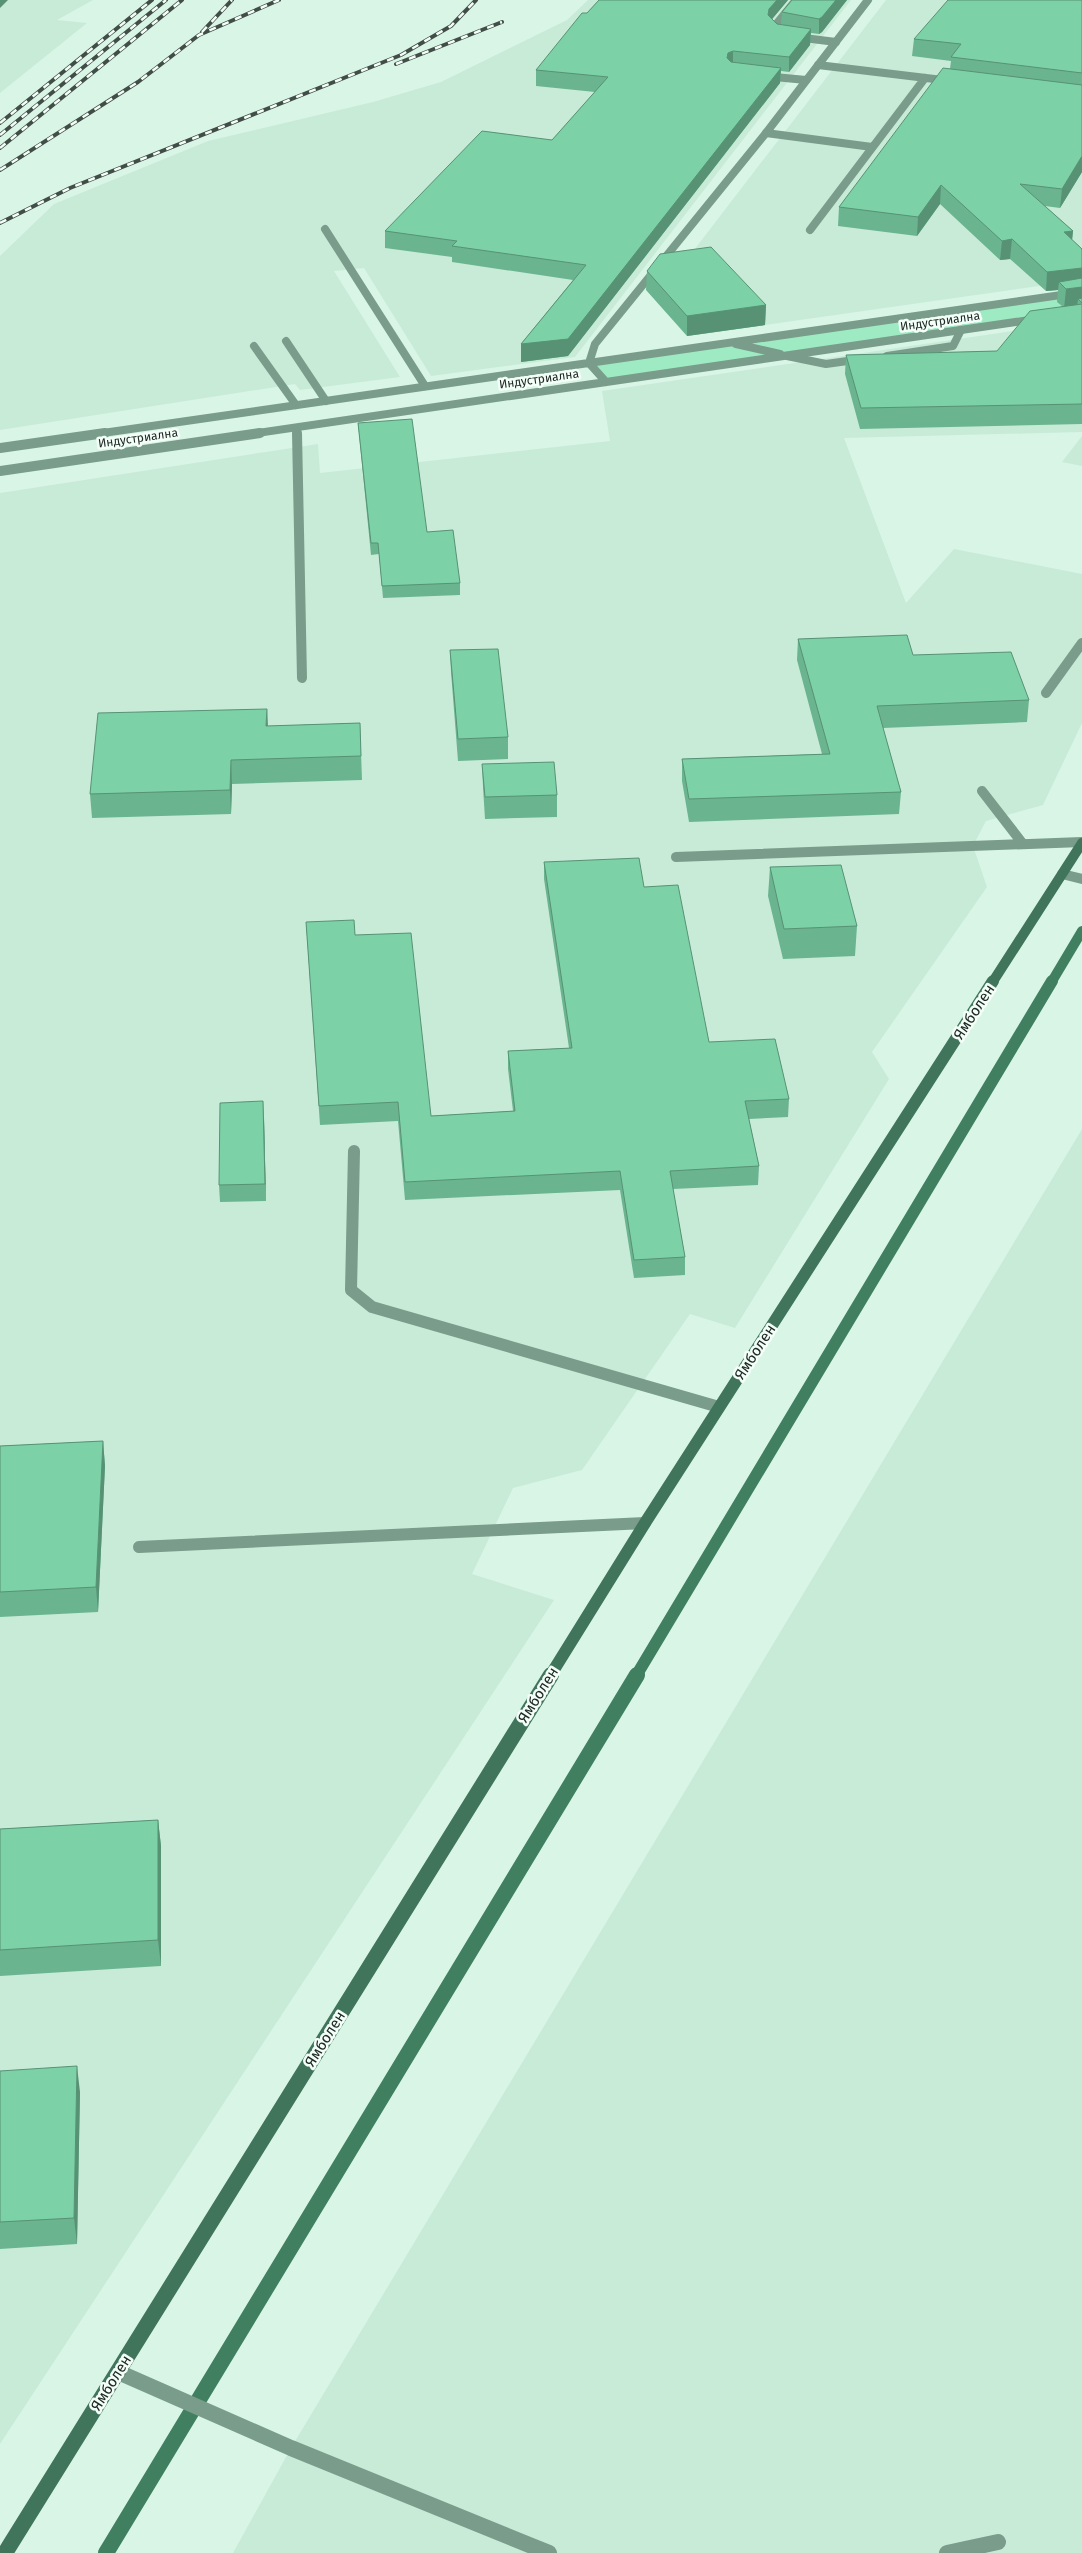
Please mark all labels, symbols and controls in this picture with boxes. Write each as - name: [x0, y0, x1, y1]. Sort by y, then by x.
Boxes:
- street label: Индустриална: [899, 308, 981, 334]
- street label: Индустриална: [498, 366, 580, 392]
- street label: Индустриална: [97, 425, 179, 451]
- street label: Ямболен: [950, 981, 998, 1043]
- street label: Ямболен: [731, 1321, 779, 1383]
- street label: Ямболен: [514, 1664, 562, 1726]
- street label: Ямболен: [301, 2008, 349, 2070]
- street label: Ямболен: [87, 2352, 135, 2414]

